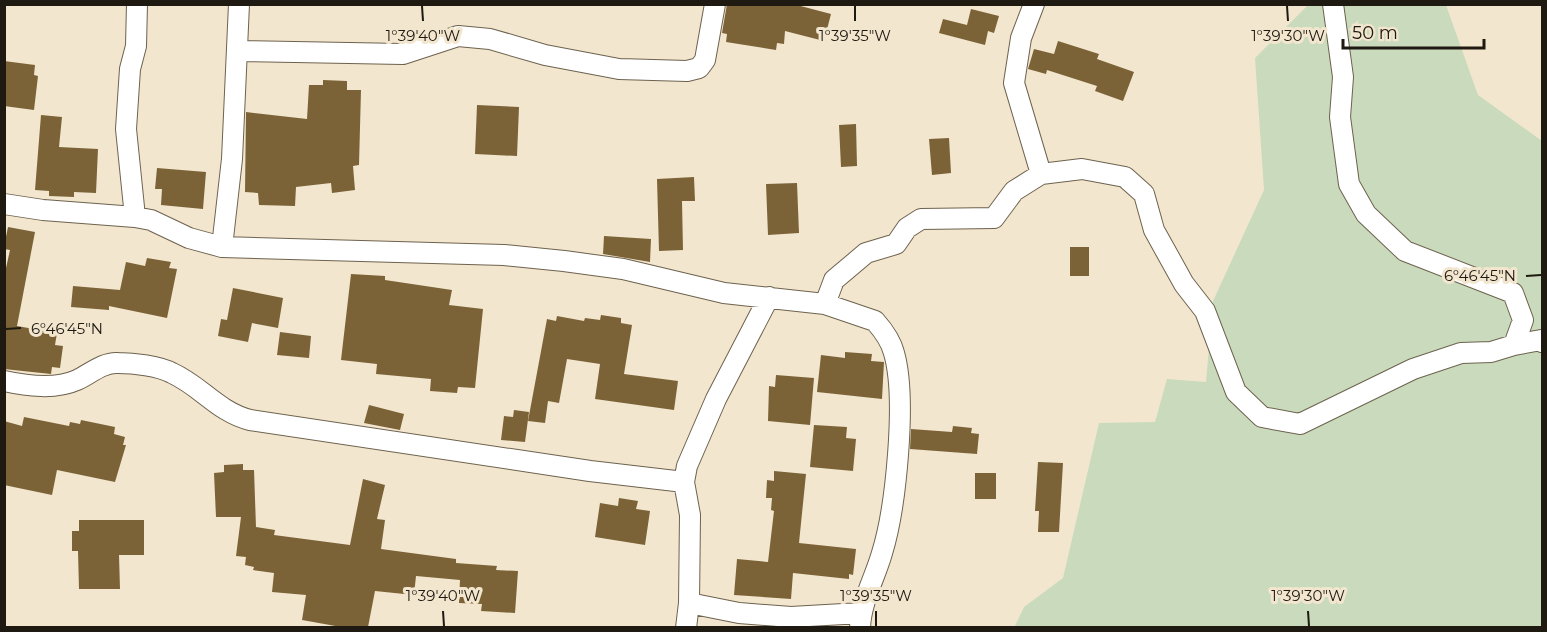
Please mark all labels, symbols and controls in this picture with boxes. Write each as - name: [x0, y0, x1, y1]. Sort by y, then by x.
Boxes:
- scale bar: [1343, 12, 1484, 50]
- text: 50 m: [1352, 22, 1398, 44]
- text: 1°39'40"W: [386, 26, 460, 45]
- text: 1°39'35"W: [819, 26, 891, 45]
- text: 1°39'30"W: [1251, 26, 1325, 45]
- text: 6°46'45"N: [1444, 266, 1516, 285]
- text: 6°46'45"N: [31, 319, 103, 338]
- text: 1°39'40"W: [406, 586, 480, 605]
- text: 1°39'35"W: [840, 586, 912, 605]
- text: 1°39'30"W: [1271, 586, 1345, 605]

